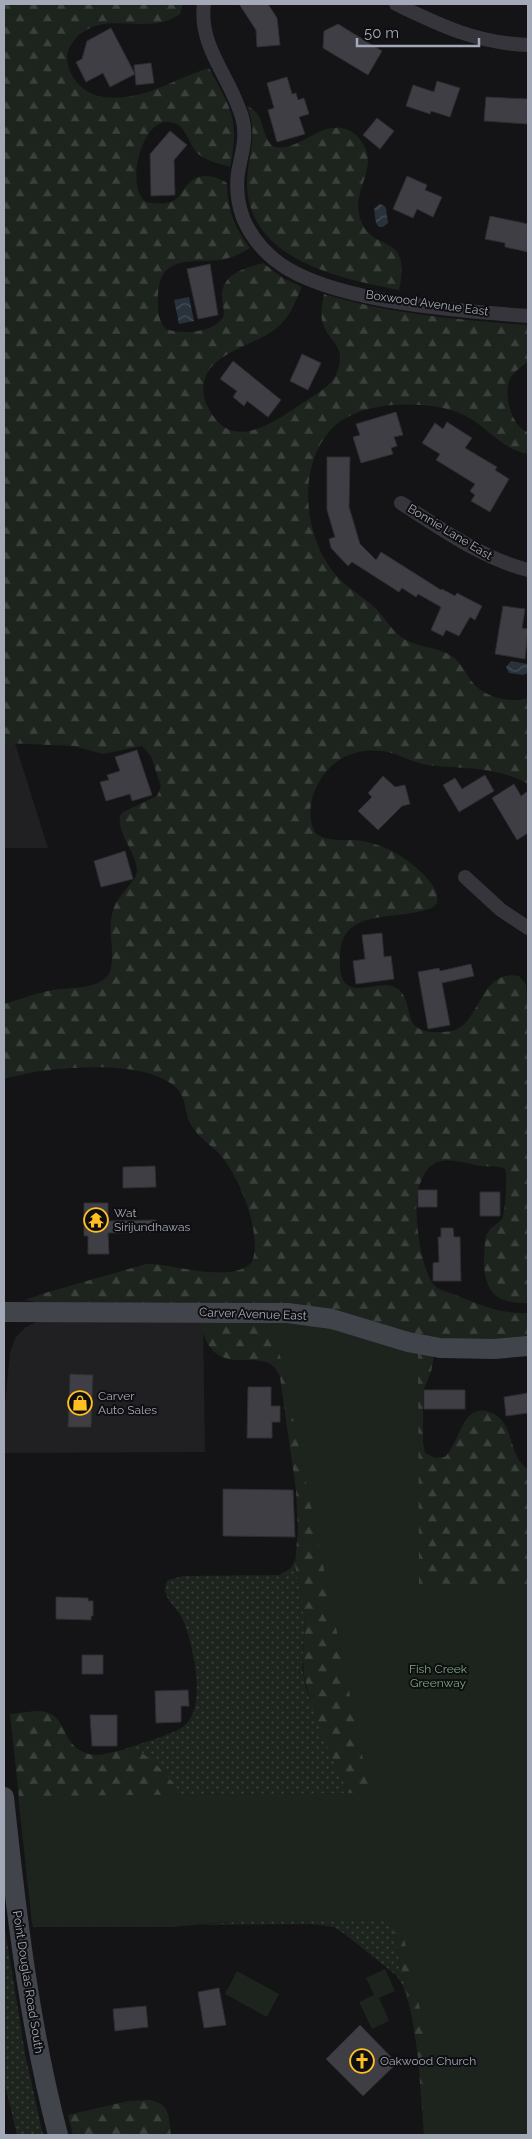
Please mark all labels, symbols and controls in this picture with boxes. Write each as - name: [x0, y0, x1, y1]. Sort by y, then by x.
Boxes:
- scale bar: [357, 15, 480, 47]
- text: 50 m: [364, 24, 399, 42]
- street label: Boxwood Avenue East: [365, 287, 489, 319]
- street label: Bonnie Lane East: [405, 501, 495, 563]
- place label: Wat Sirijundhawas: [114, 1206, 190, 1234]
- temple icon: Wat Sirijundhawas: [83, 1207, 109, 1233]
- street label: Carver Avenue East: [199, 1305, 307, 1323]
- place label: Carver Auto Sales: [98, 1389, 157, 1417]
- shop icon: Carver Auto Sales: [67, 1390, 93, 1416]
- park label: Fish Creek Greenway: [409, 1662, 468, 1690]
- street label: Point Douglas Road South: [10, 1910, 46, 2054]
- church icon: Oakwood Church: [349, 2048, 375, 2074]
- place label: Oakwood Church: [380, 2054, 476, 2068]

